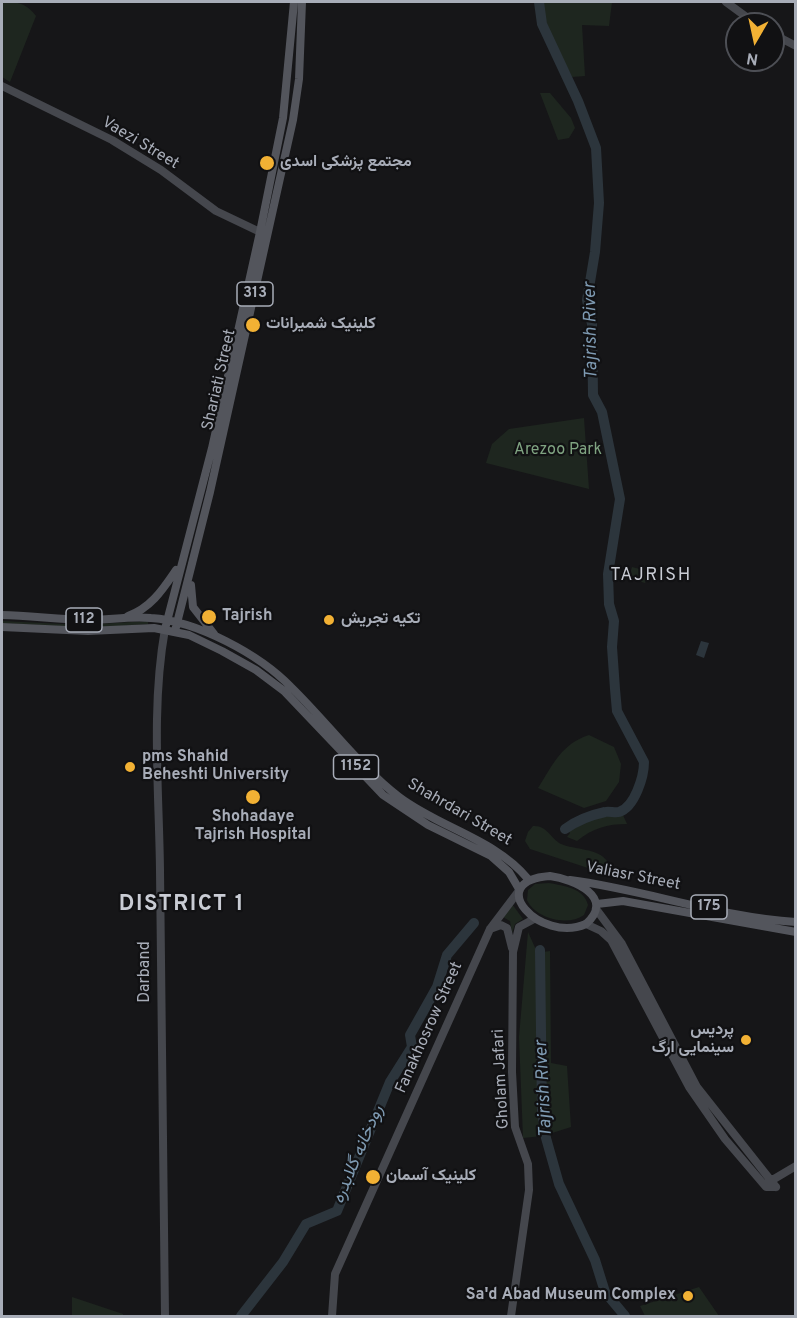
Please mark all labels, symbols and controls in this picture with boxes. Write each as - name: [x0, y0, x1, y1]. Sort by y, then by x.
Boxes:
- north arrow: [725, 12, 785, 72]
- text: N: [745, 47, 760, 69]
- street label: Vaezi Street: [98, 114, 182, 174]
- place label: مجتمع پزشکی اسدی: [280, 153, 412, 173]
- marker: مجتمع پزشکی اسدی: [258, 154, 276, 172]
- road number: 313: [237, 282, 273, 306]
- water label: Tajrish River: [580, 282, 604, 380]
- place label: کلینیک شمیرانات: [266, 315, 376, 335]
- marker: کلینیک شمیرانات: [244, 316, 262, 334]
- street label: Shariati Street: [199, 328, 241, 432]
- park label: Arezoo Park: [514, 441, 602, 461]
- district label: TAJRISH: [610, 565, 692, 587]
- place label: Tajrish: [222, 607, 272, 627]
- road number: 112: [66, 608, 102, 632]
- marker: Tajrish: [200, 608, 218, 626]
- place label: تکیه تجریش: [341, 610, 420, 630]
- marker: تکیه تجریش: [322, 613, 336, 627]
- place label: pms Shahid Beheshti University: [142, 748, 289, 786]
- road number: 1152: [334, 755, 378, 779]
- marker: pms Shahid Beheshti University: [123, 760, 137, 774]
- street label: Shahrdari Street: [403, 775, 515, 851]
- marker: Shohadaye Tajrish Hospital: [244, 788, 262, 806]
- place label: Shohadaye Tajrish Hospital: [195, 808, 311, 846]
- street label: Valiasr Street: [584, 858, 682, 896]
- district label: DISTRICT 1: [119, 893, 245, 919]
- road number: 175: [691, 895, 727, 919]
- street label: Darband: [136, 941, 156, 1003]
- street label: Fanakhosrow Street: [392, 959, 468, 1097]
- place label: پردیس سینمایی ارگ: [652, 1021, 734, 1059]
- street label: Gholam Jafari: [490, 1028, 514, 1130]
- marker: پردیس سینمایی ارگ: [739, 1033, 753, 1047]
- water label: Tajrish River: [532, 1040, 558, 1138]
- water label: رودخانه گلابدره: [329, 1103, 389, 1207]
- place label: کلینیک آسمان: [386, 1167, 476, 1187]
- marker: کلینیک آسمان: [364, 1168, 382, 1186]
- place label: Sa'd Abad Museum Complex: [466, 1286, 676, 1306]
- marker: Sa'd Abad Museum Complex: [681, 1289, 695, 1303]

